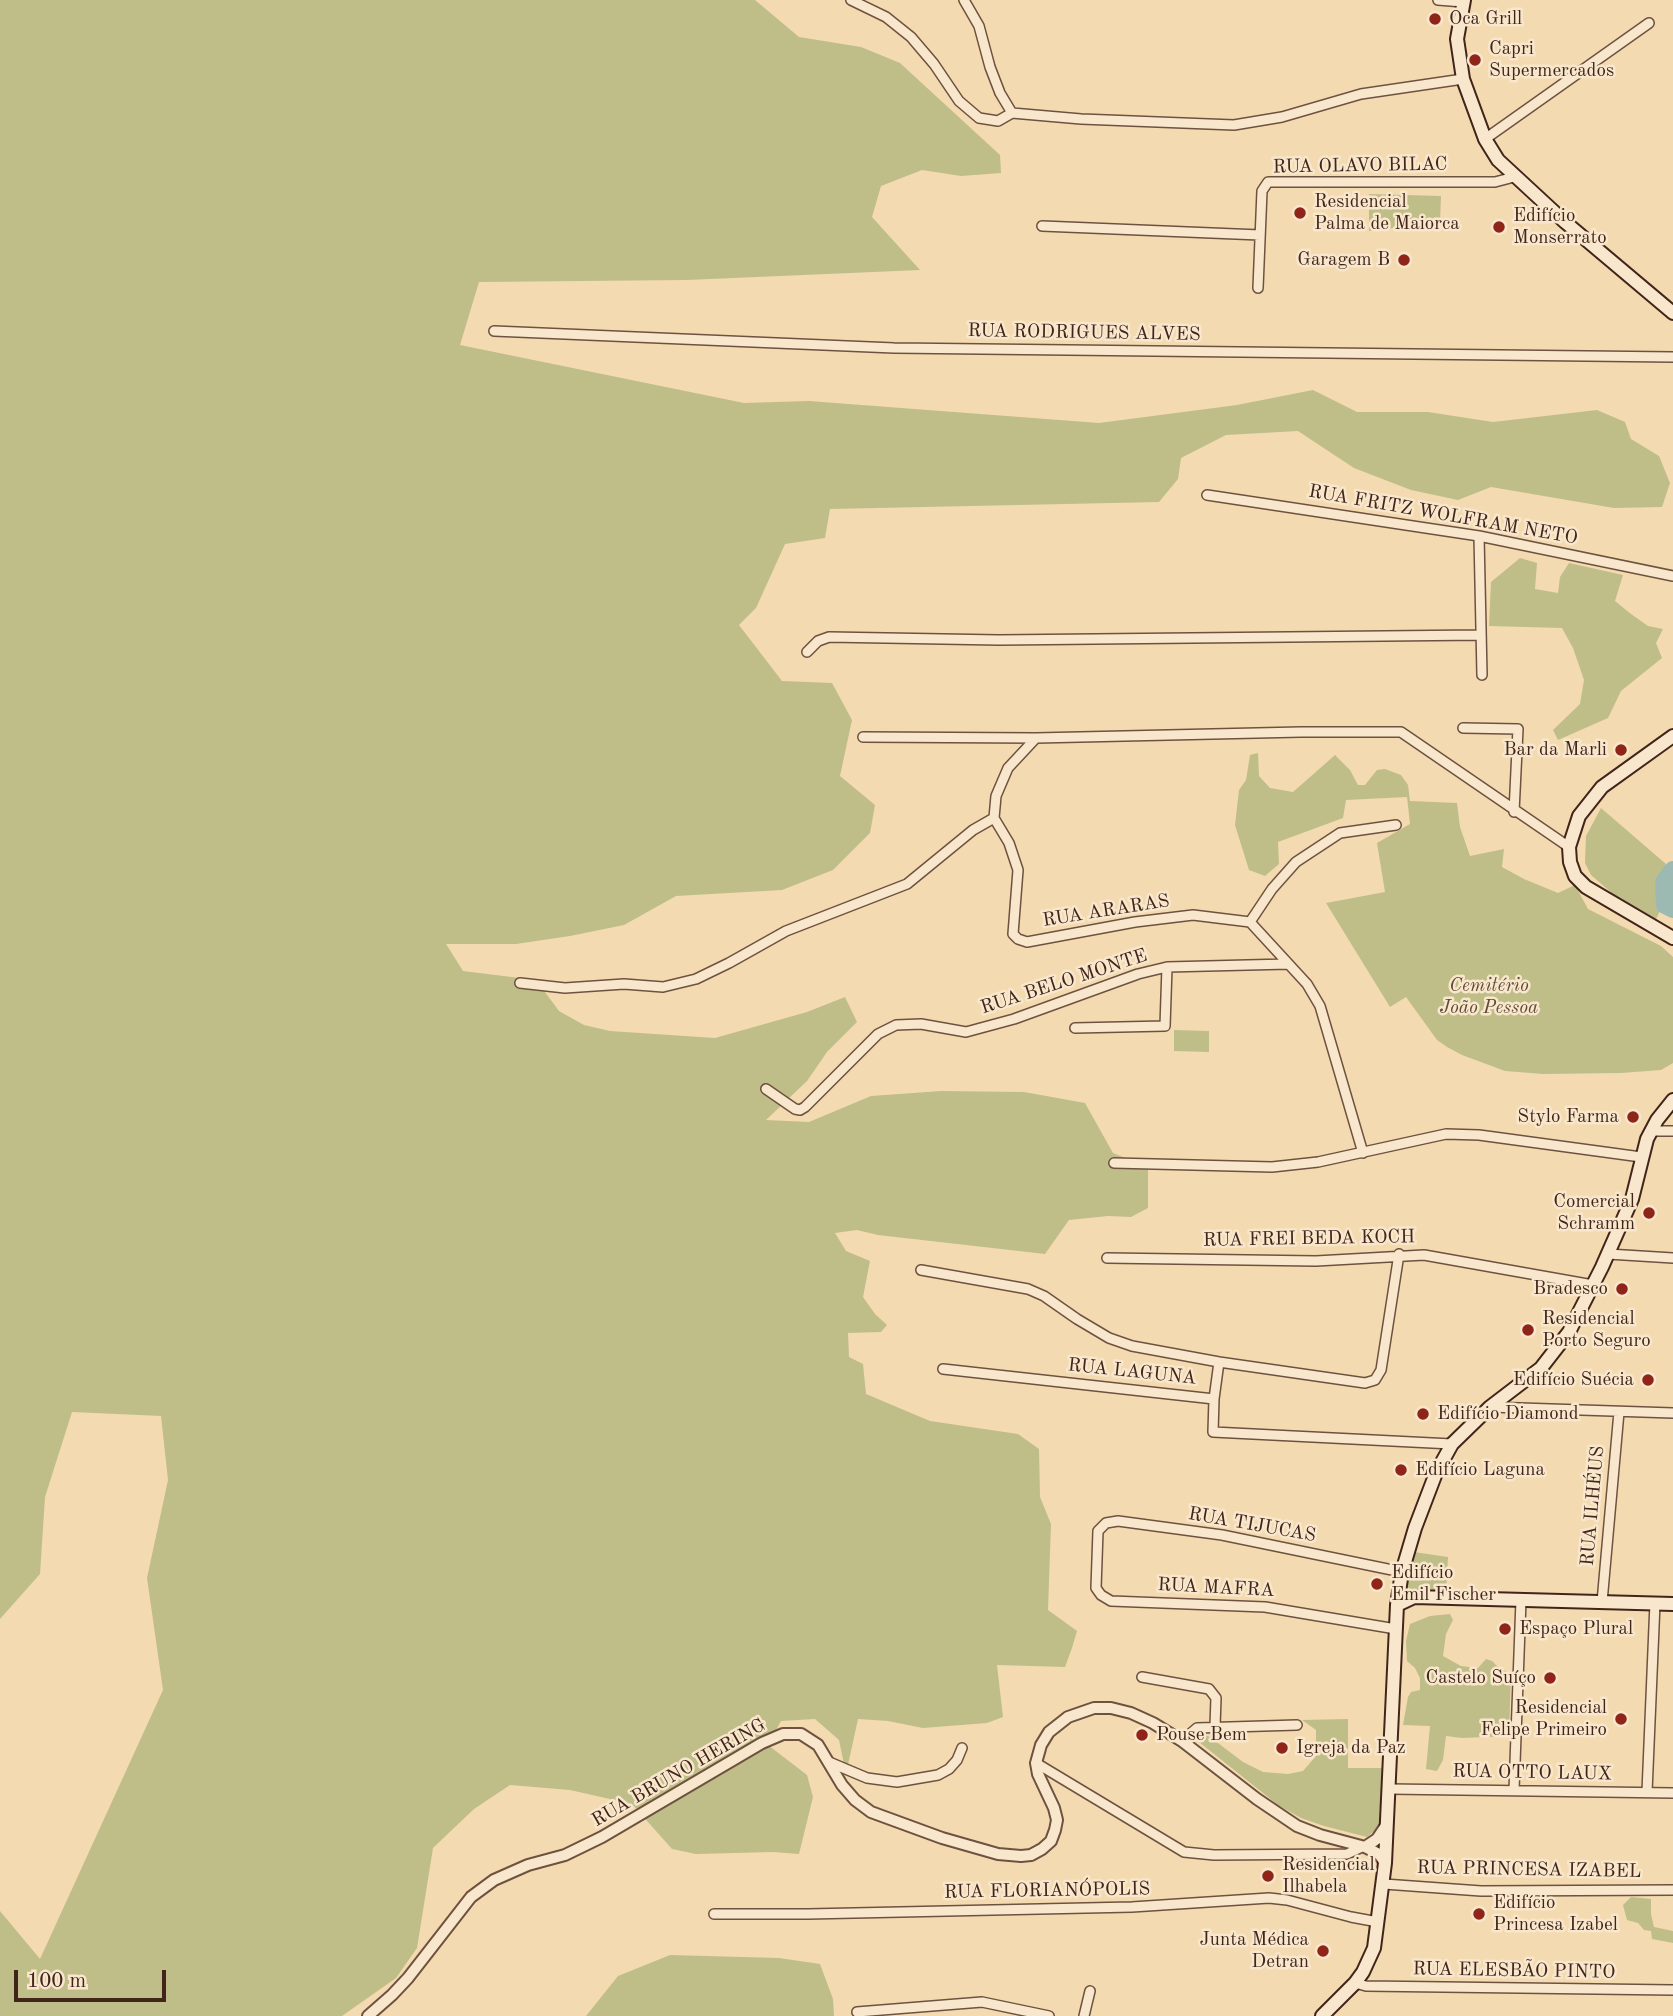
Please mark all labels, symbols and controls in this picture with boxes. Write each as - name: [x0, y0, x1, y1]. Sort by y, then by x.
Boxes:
- place label: Oca Grill: [1449, 8, 1522, 30]
- marker: Oca Grill: [1427, 11, 1443, 27]
- place label: Capri Supermercados: [1489, 38, 1614, 82]
- marker: Capri Supermercados: [1467, 52, 1483, 68]
- street label: RUA OLAVO BILAC: [1272, 153, 1448, 179]
- place label: Residencial Palma de Maiorca: [1314, 191, 1460, 235]
- marker: Residencial Palma de Maiorca: [1292, 205, 1308, 221]
- place label: Edifício Monserrato: [1513, 205, 1607, 249]
- marker: Edifício Monserrato: [1491, 219, 1507, 235]
- place label: Garagem B: [1297, 249, 1390, 271]
- marker: Garagem B: [1396, 252, 1412, 268]
- street label: RUA RODRIGUES ALVES: [967, 320, 1201, 346]
- street label: RUA FRITZ WOLFRAM NETO: [1307, 480, 1579, 550]
- place label: Bar da Marli: [1503, 739, 1607, 761]
- marker: Bar da Marli: [1613, 742, 1629, 758]
- street label: RUA ARARAS: [1041, 890, 1171, 932]
- street label: RUA BELO MONTE: [978, 944, 1150, 1020]
- park label: Cemitério João Pessoa: [1440, 975, 1538, 1019]
- place label: Stylo Farma: [1517, 1106, 1619, 1128]
- marker: Stylo Farma: [1625, 1109, 1641, 1125]
- place label: Comercial Schramm: [1553, 1191, 1635, 1235]
- marker: Comercial Schramm: [1641, 1205, 1657, 1221]
- street label: RUA FREI BEDA KOCH: [1203, 1226, 1415, 1252]
- place label: Bradesco: [1533, 1278, 1608, 1300]
- marker: Bradesco: [1614, 1281, 1630, 1297]
- place label: Residencial Porto Seguro: [1542, 1308, 1651, 1352]
- marker: Residencial Porto Seguro: [1520, 1322, 1536, 1338]
- street label: RUA LAGUNA: [1067, 1354, 1197, 1390]
- place label: Edifício Suécia: [1513, 1369, 1634, 1391]
- marker: Edifício Suécia: [1640, 1372, 1656, 1388]
- place label: Edifício Diamond: [1437, 1403, 1579, 1425]
- marker: Edifício Diamond: [1415, 1406, 1431, 1422]
- street label: RUA ILHÉUS: [1576, 1445, 1610, 1567]
- place label: Edifício Laguna: [1415, 1459, 1545, 1481]
- marker: Edifício Laguna: [1393, 1462, 1409, 1478]
- street label: RUA TIJUCAS: [1186, 1503, 1318, 1547]
- place label: Edifício Emil Fischer: [1391, 1562, 1496, 1606]
- street label: RUA MAFRA: [1157, 1574, 1275, 1602]
- marker: Edifício Emil Fischer: [1369, 1576, 1385, 1592]
- place label: Espaço Plural: [1519, 1618, 1633, 1640]
- marker: Espaço Plural: [1497, 1621, 1513, 1637]
- place label: Castelo Suíço: [1426, 1667, 1536, 1689]
- marker: Castelo Suíço: [1542, 1670, 1558, 1686]
- place label: Residencial Felipe Primeiro: [1481, 1697, 1607, 1741]
- marker: Residencial Felipe Primeiro: [1613, 1711, 1629, 1727]
- street label: RUA BRUNO HERING: [588, 1714, 770, 1832]
- place label: Pouse Bem: [1156, 1724, 1247, 1746]
- marker: Pouse Bem: [1134, 1727, 1150, 1743]
- place label: Igreja da Paz: [1296, 1737, 1406, 1759]
- marker: Igreja da Paz: [1274, 1740, 1290, 1756]
- street label: RUA OTTO LAUX: [1452, 1760, 1612, 1786]
- place label: Residencial Ilhabela: [1282, 1854, 1375, 1898]
- street label: RUA PRINCESA IZABEL: [1416, 1857, 1642, 1883]
- marker: Residencial Ilhabela: [1260, 1868, 1276, 1884]
- street label: RUA FLORIANÓPOLIS: [944, 1878, 1150, 1904]
- place label: Edifício Princesa Izabel: [1493, 1892, 1618, 1936]
- marker: Edifício Princesa Izabel: [1471, 1906, 1487, 1922]
- place label: Junta Médica Detran: [1200, 1929, 1309, 1973]
- marker: Junta Médica Detran: [1315, 1943, 1331, 1959]
- scale bar: [18, 1956, 170, 2000]
- street label: RUA ELESBÃO PINTO: [1412, 1958, 1616, 1984]
- text: 100 m: [27, 1971, 86, 1992]

